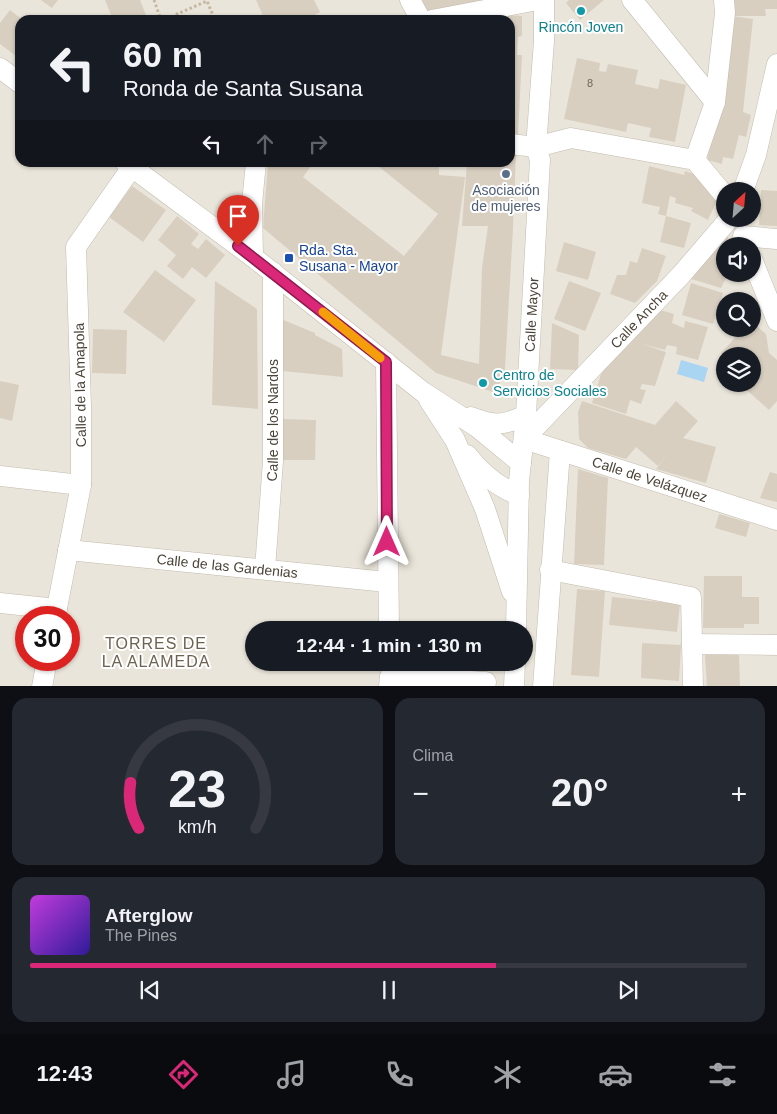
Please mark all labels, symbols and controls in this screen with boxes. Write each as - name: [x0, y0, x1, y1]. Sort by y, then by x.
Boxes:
- marker: Rincón Joven: [575, 5, 587, 17]
- place label: Rincón Joven: [539, 19, 623, 35]
- icon: left: [40, 35, 105, 100]
- text: 60 m: [123, 35, 203, 74]
- text: Ronda de Santa Susana: [123, 76, 363, 101]
- house number: 8: [587, 77, 593, 89]
- icon: left: [198, 130, 226, 158]
- icon: ahead: [251, 130, 279, 158]
- icon: right: [304, 130, 332, 158]
- marker: Asociación de mujeres: [500, 168, 512, 180]
- place label: Asociación de mujeres: [471, 182, 541, 214]
- north arrow: [716, 182, 761, 228]
- map controls: [716, 182, 761, 392]
- pin: [217, 195, 259, 246]
- icon: arrive: [224, 202, 252, 230]
- button: sound: [716, 237, 761, 282]
- place label: Rda. Sta. Susana - Mayor: [299, 242, 398, 274]
- marker: Rda. Sta. Susana - Mayor: [283, 252, 295, 264]
- street label: Calle Mayor: [521, 276, 542, 352]
- street label: Calle Ancha: [607, 286, 671, 352]
- button: search: [716, 292, 761, 337]
- street label: Calle de la Amapola: [71, 322, 89, 447]
- button: layers: [716, 347, 761, 392]
- street label: Calle de los Nardos: [264, 359, 281, 482]
- place label: Centro de Servicios Sociales: [493, 367, 607, 399]
- marker: Centro de Servicios Sociales: [477, 377, 489, 389]
- street label: Calle de Velázquez: [590, 453, 709, 505]
- position arrow: [360, 515, 412, 567]
- street label: Calle de las Gardenias: [156, 551, 299, 581]
- speed limit sign: 30: [15, 606, 80, 671]
- district label: TORRES DE LA ALAMEDA: [102, 635, 210, 670]
- text: 12:44 · 1 min · 130 m: [296, 635, 482, 656]
- text: Clima: [413, 747, 453, 764]
- text: 23: [168, 760, 226, 818]
- text: 20°: [551, 772, 608, 814]
- text: −: [413, 778, 429, 809]
- text: +: [731, 778, 747, 809]
- text: km/h: [178, 817, 217, 837]
- text: Afterglow: [105, 905, 193, 926]
- text: The Pines: [105, 927, 177, 944]
- icon: previous: [136, 976, 164, 1004]
- icon: pause: [375, 976, 403, 1004]
- icon: next: [614, 976, 642, 1004]
- icon: directions: [166, 1057, 201, 1092]
- icon: music: [274, 1057, 309, 1092]
- icon: phone: [382, 1057, 417, 1092]
- icon: climate: [490, 1057, 525, 1092]
- icon: car: [598, 1057, 633, 1092]
- icon: filters: [705, 1057, 740, 1092]
- text: 12:43: [36, 1061, 93, 1086]

